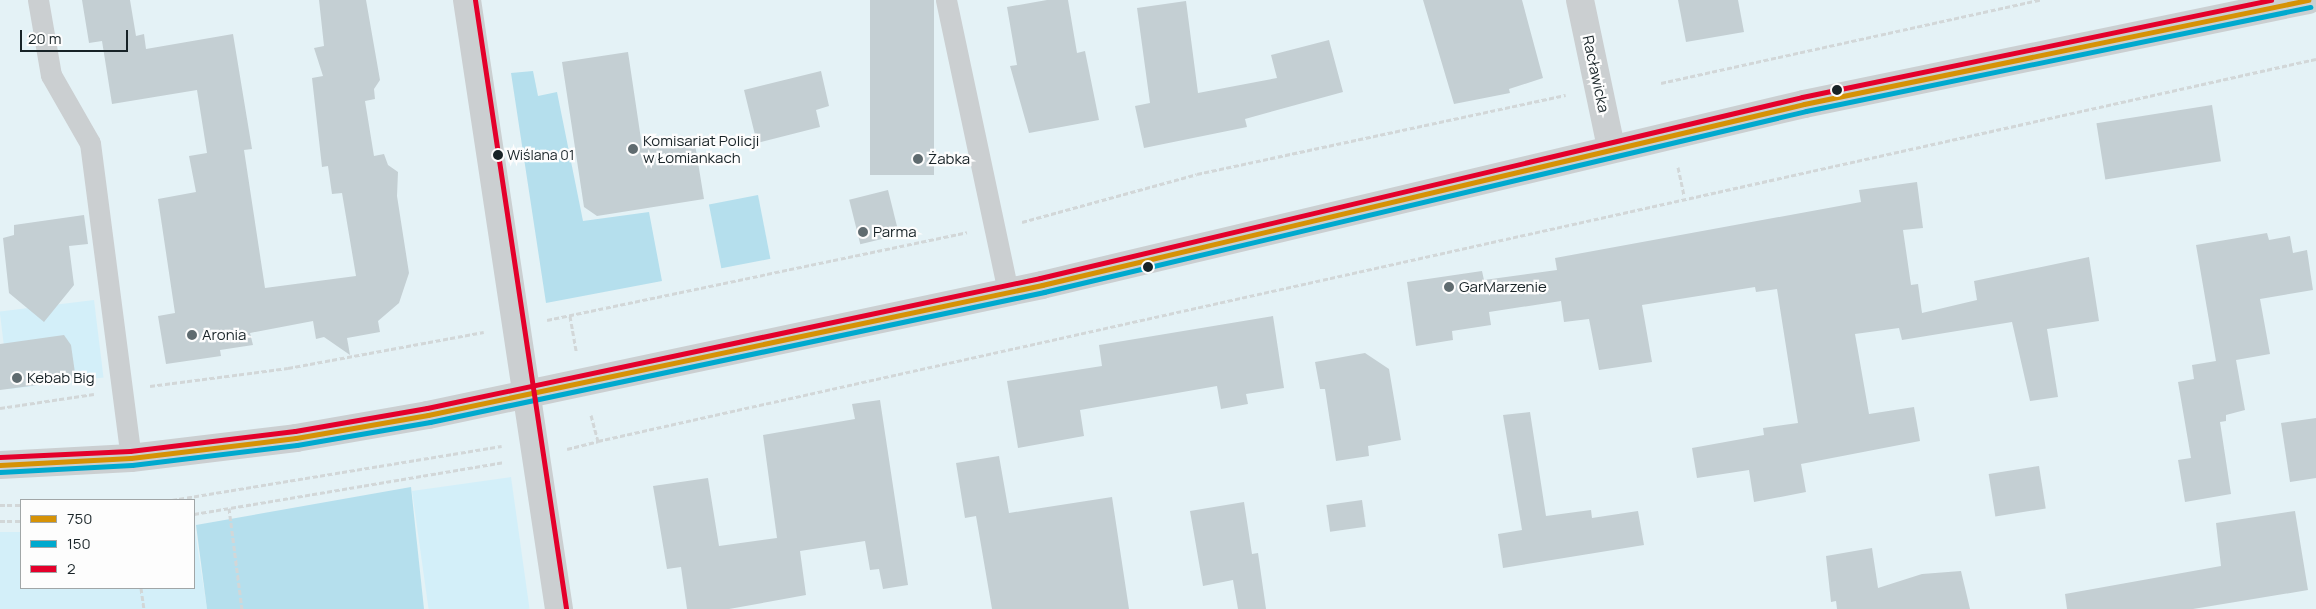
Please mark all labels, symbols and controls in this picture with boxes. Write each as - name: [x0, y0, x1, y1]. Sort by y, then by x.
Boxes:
- scale bar: [22, 20, 130, 52]
- text: 20 m: [28, 28, 61, 49]
- street label: Racławicka: [1579, 34, 1613, 114]
- unlabelled marker: [1832, 85, 1842, 95]
- place label: Komisariat Policji w Łomiankach: [643, 131, 759, 166]
- marker: Komisariat Policji w Łomiankach: [627, 143, 639, 155]
- place label: Wiślana 01: [507, 147, 574, 163]
- marker: Wiślana 01: [493, 150, 503, 160]
- place label: Żabka: [928, 150, 970, 168]
- marker: Żabka: [912, 153, 924, 165]
- place label: Parma: [873, 223, 917, 241]
- marker: Parma: [857, 226, 869, 238]
- unlabelled marker: [1143, 262, 1153, 272]
- place label: GarMarzenie: [1459, 278, 1547, 296]
- marker: GarMarzenie: [1443, 281, 1455, 293]
- place label: Aronia: [202, 326, 246, 344]
- marker: Aronia: [186, 329, 198, 341]
- place label: Kebab Big: [27, 369, 95, 387]
- marker: Kebab Big: [11, 372, 23, 384]
- legend: [20, 499, 195, 589]
- text: 750: [67, 508, 92, 529]
- text: 150: [67, 533, 91, 554]
- text: 2: [67, 558, 76, 579]

